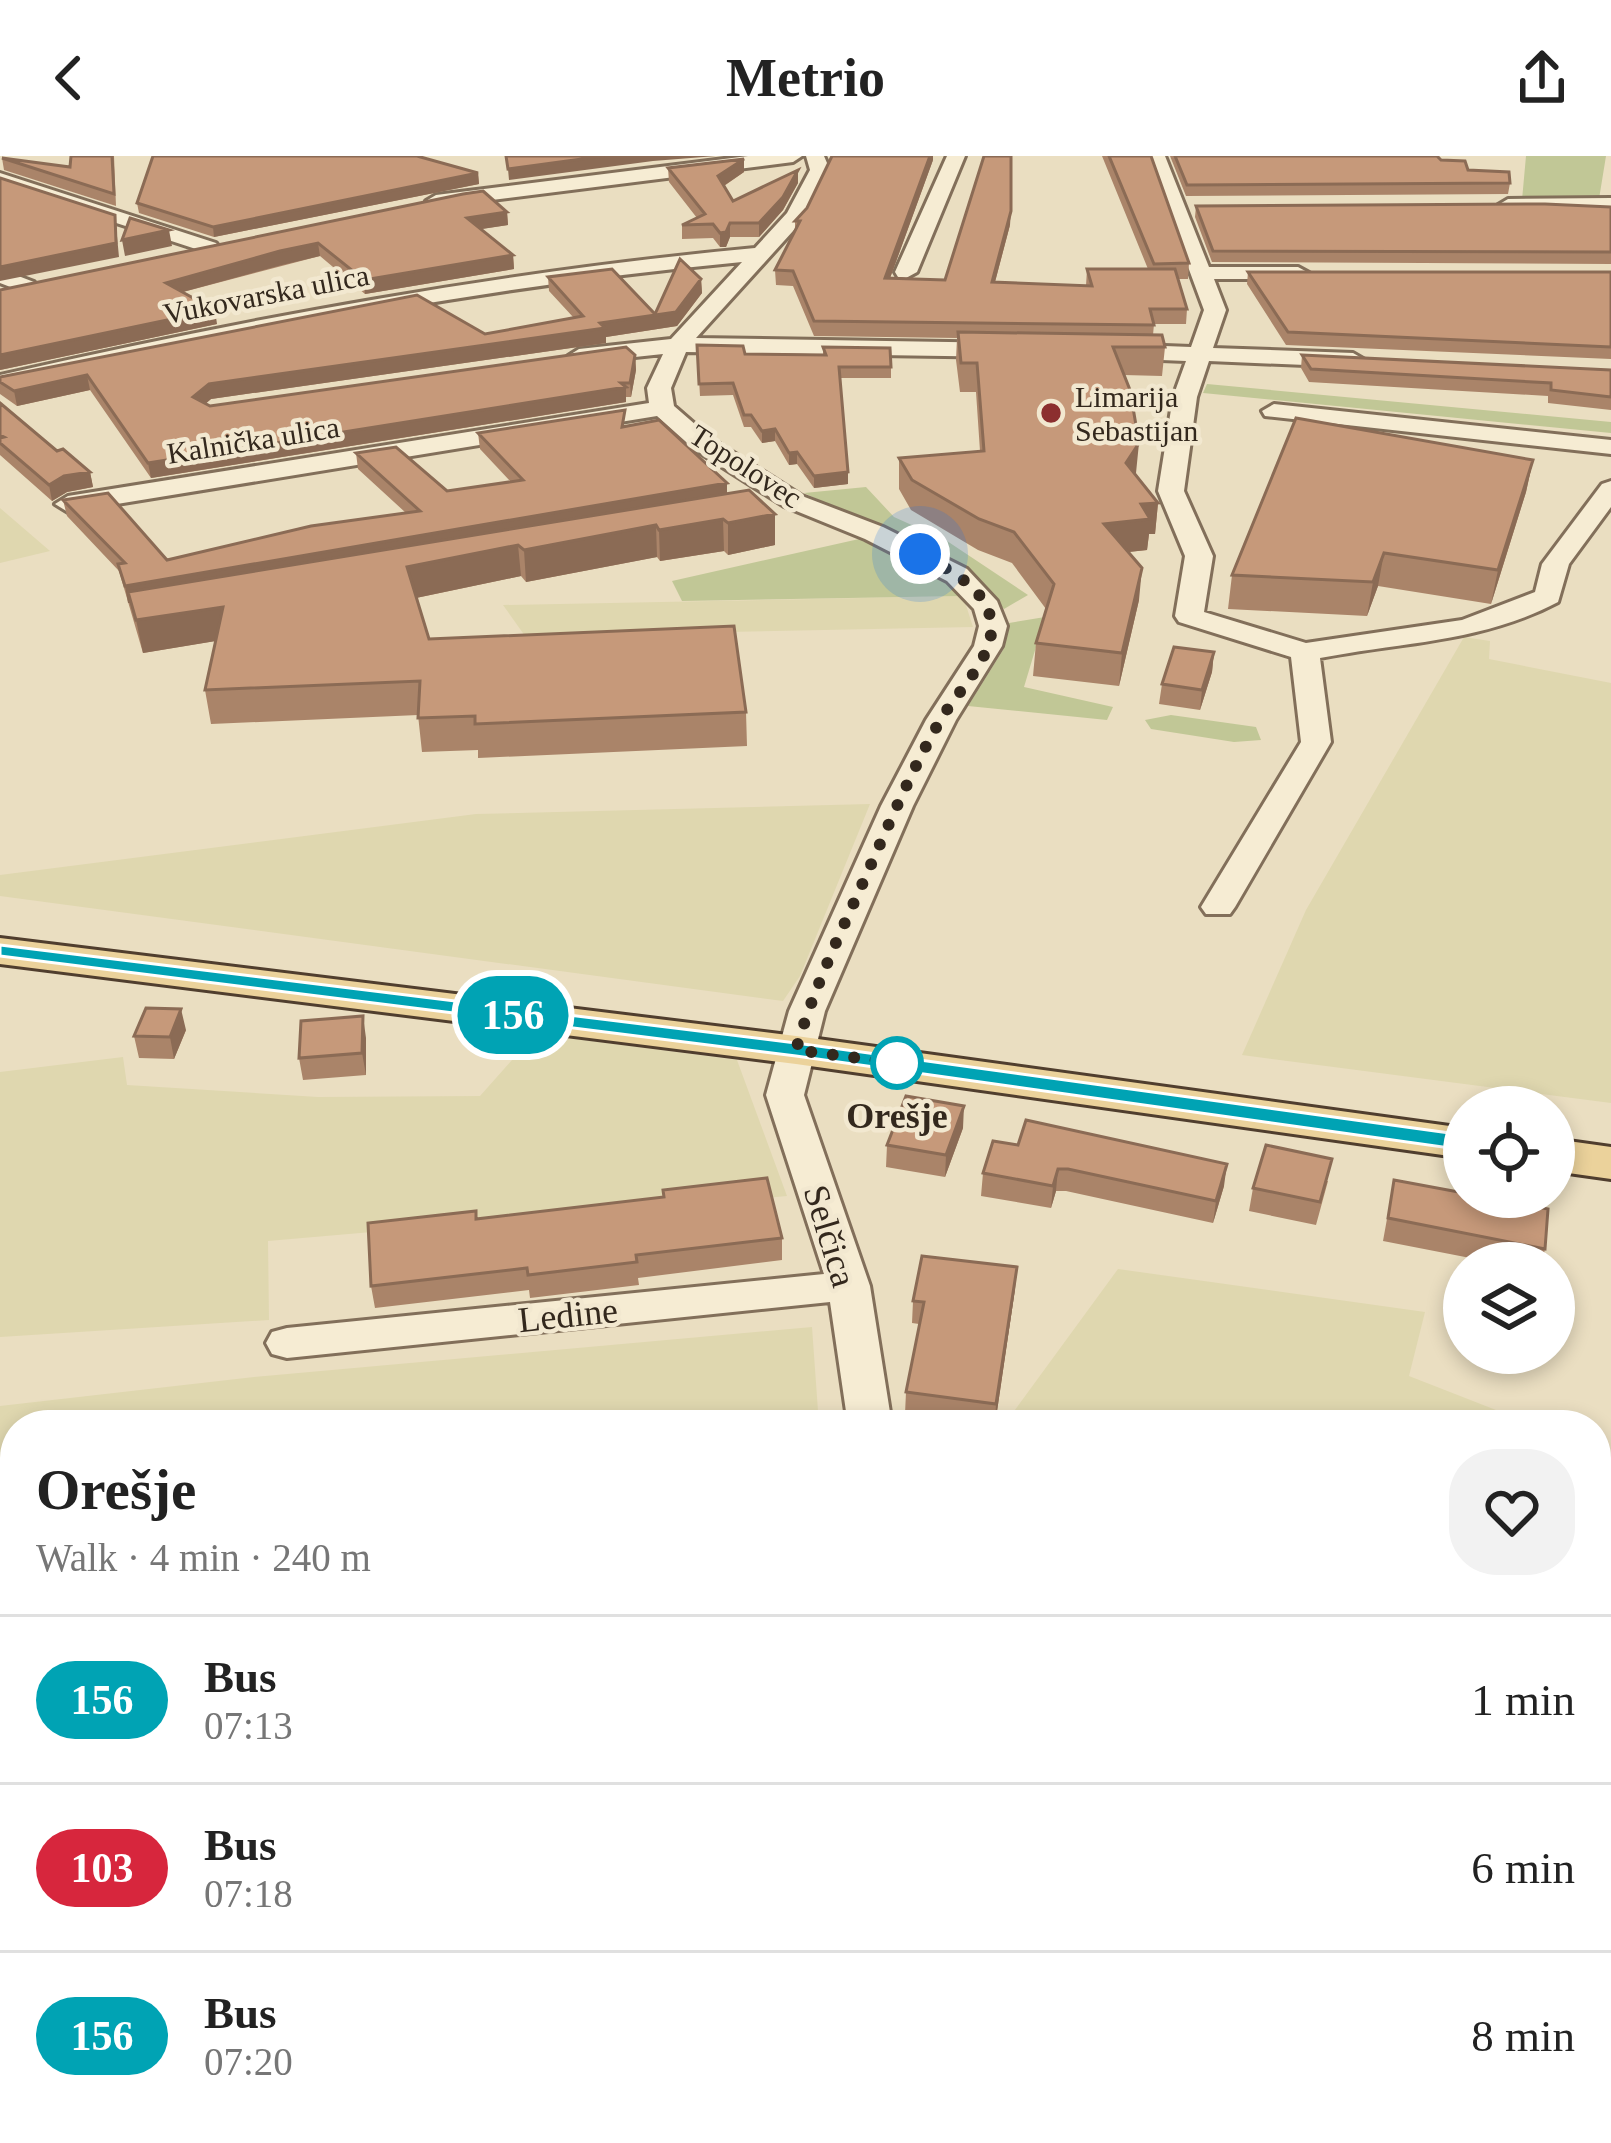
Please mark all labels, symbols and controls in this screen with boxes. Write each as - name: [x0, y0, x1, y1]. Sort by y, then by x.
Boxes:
- icon: back: [36, 45, 102, 111]
- icon: share: [1509, 45, 1575, 111]
- text: Metrio: [726, 48, 885, 108]
- street label: Vukovarska ulica: [160, 258, 372, 330]
- place label: Limarija Sebastijan: [1075, 380, 1198, 447]
- marker: Limarija Sebastijan: [1038, 400, 1064, 426]
- street label: Kalnička ulica: [164, 410, 342, 470]
- street label: Topolovec: [684, 418, 808, 514]
- your location: [890, 524, 950, 584]
- line badge: 156: [444, 976, 582, 1054]
- text: 156: [482, 992, 545, 1038]
- marker: Orešje: [872, 1038, 922, 1088]
- map controls: [1443, 1086, 1575, 1374]
- button: locate: [1443, 1086, 1575, 1218]
- place label: Orešje: [846, 1096, 948, 1136]
- street label: Selčica: [796, 1180, 864, 1292]
- button: layers: [1443, 1242, 1575, 1374]
- street label: Ledine: [516, 1290, 620, 1340]
- button: heart: [1449, 1449, 1575, 1575]
- text: Orešje: [36, 1458, 196, 1521]
- text: Walk · 4 min · 240 m: [36, 1536, 371, 1579]
- text: Bus: [204, 1652, 277, 1702]
- text: 1 min: [1471, 1675, 1575, 1725]
- text: 156: [71, 1677, 134, 1723]
- text: 07:13: [204, 1704, 293, 1747]
- text: Bus: [204, 1820, 277, 1870]
- text: 6 min: [1471, 1843, 1575, 1893]
- text: 103: [71, 1845, 134, 1891]
- text: 07:18: [204, 1872, 293, 1915]
- text: Bus: [204, 1988, 277, 2038]
- text: 8 min: [1471, 2011, 1575, 2061]
- text: 156: [71, 2013, 134, 2059]
- text: 07:20: [204, 2040, 293, 2083]

